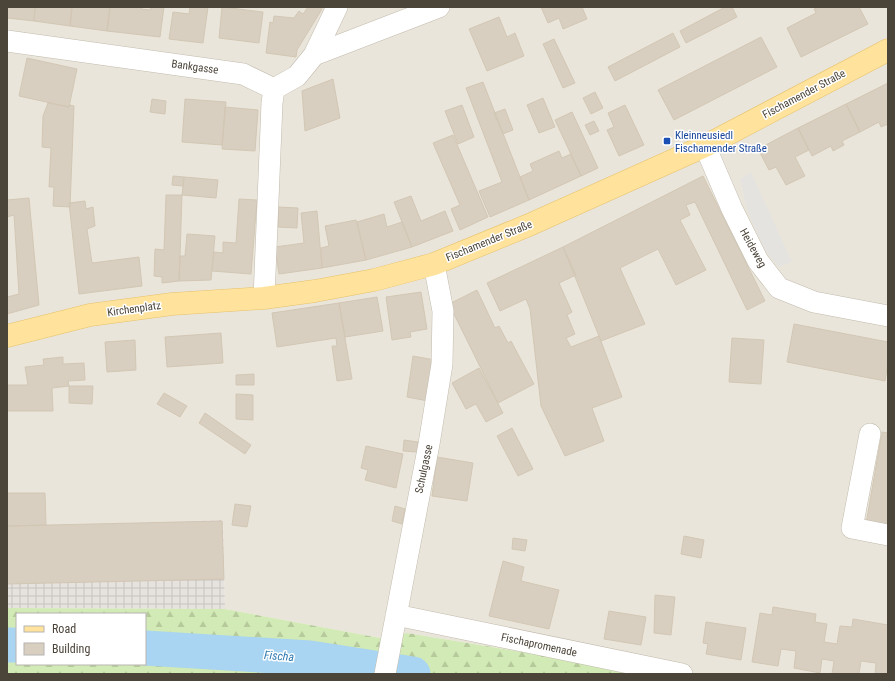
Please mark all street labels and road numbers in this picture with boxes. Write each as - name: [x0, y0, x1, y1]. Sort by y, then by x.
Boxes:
- street label: Bankgasse: [171, 57, 219, 77]
- street label: Fischamender Straße: [760, 67, 848, 121]
- street label: Fischamender Straße: [444, 218, 534, 264]
- street label: Heideweg: [737, 226, 769, 270]
- street label: Kirchenplatz: [106, 299, 162, 319]
- street label: Schulgasse: [412, 443, 436, 495]
- street label: Fischapromenade: [500, 631, 578, 659]

